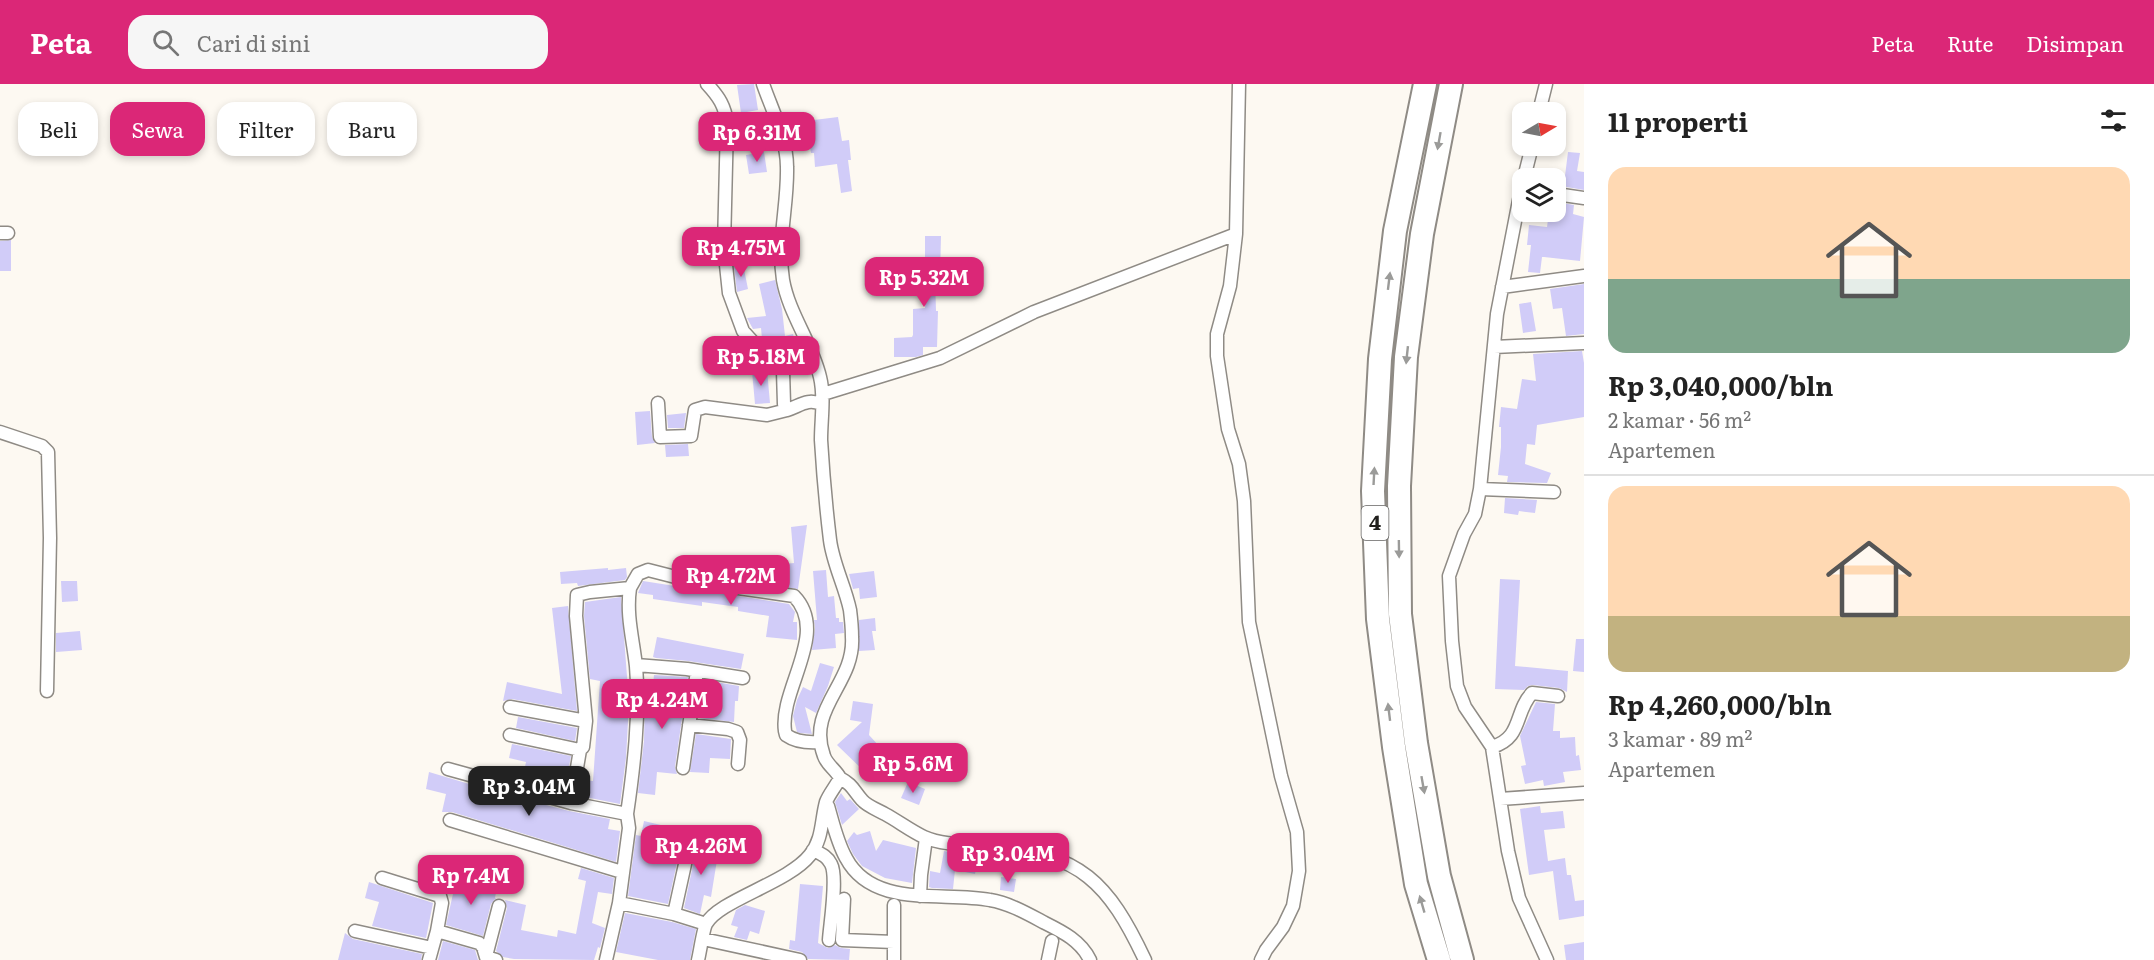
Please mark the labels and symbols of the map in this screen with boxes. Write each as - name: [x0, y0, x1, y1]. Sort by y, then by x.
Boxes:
- north arrow: [1512, 102, 1566, 156]
- pin: Rp 6.31M: [695, 112, 819, 163]
- one-way arrow: [1434, 132, 1443, 151]
- pin: Rp 4.75M: [679, 227, 803, 278]
- pin: Rp 5.32M: [862, 257, 986, 308]
- one-way arrow: [1384, 272, 1394, 291]
- pin: Rp 5.18M: [699, 336, 823, 387]
- one-way arrow: [1402, 345, 1412, 364]
- one-way arrow: [1370, 466, 1379, 485]
- road number: 4: [1362, 506, 1388, 540]
- one-way arrow: [1395, 540, 1404, 559]
- pin: Rp 4.72M: [669, 555, 793, 606]
- pin: Rp 4.24M: [600, 679, 724, 730]
- one-way arrow: [1385, 702, 1394, 721]
- pin: Rp 5.6M: [858, 743, 968, 794]
- pin: Rp 3.04M: [467, 766, 591, 817]
- one-way arrow: [1419, 776, 1428, 795]
- pin: Rp 4.26M: [639, 825, 763, 876]
- pin: Rp 3.04M: [946, 833, 1070, 884]
- pin: Rp 7.4M: [416, 855, 526, 906]
- one-way arrow: [1417, 895, 1426, 913]

